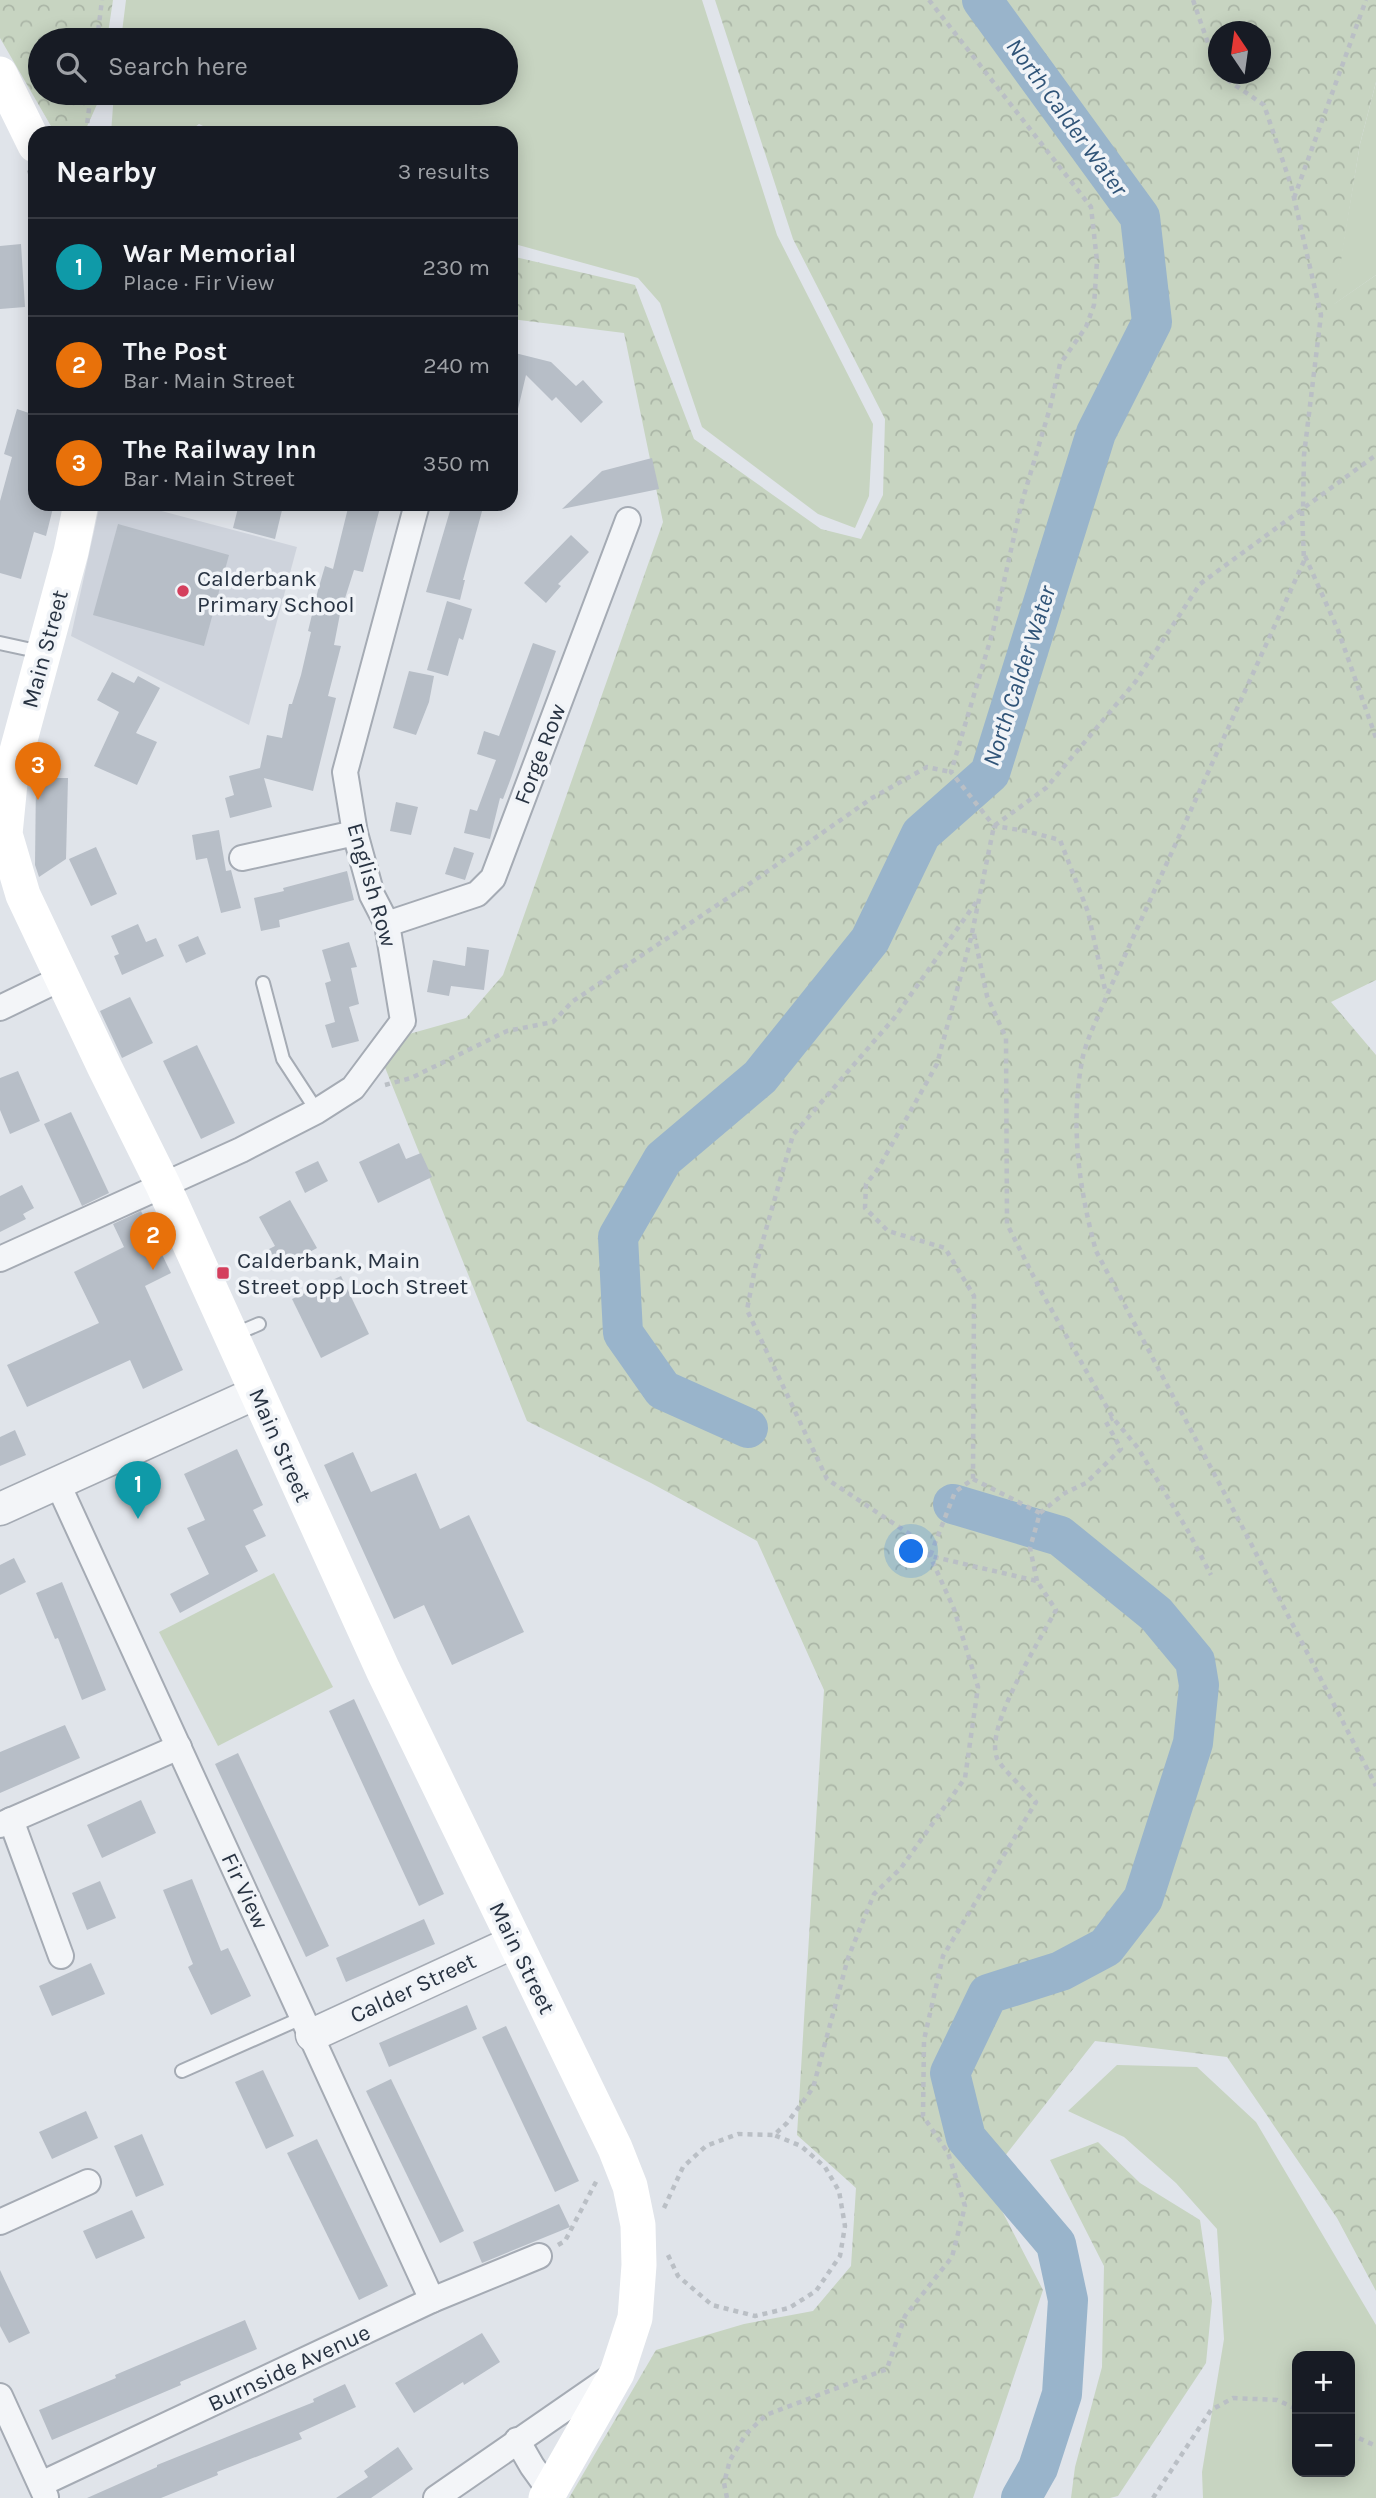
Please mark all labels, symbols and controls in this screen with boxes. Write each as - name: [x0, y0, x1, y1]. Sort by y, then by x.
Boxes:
- north arrow: [1208, 21, 1271, 84]
- search box: [28, 28, 518, 105]
- water label: North Calder Water: [1000, 33, 1134, 202]
- icon: search: [52, 48, 90, 86]
- text: Search here: [108, 51, 248, 82]
- text: Nearby: [56, 154, 156, 190]
- text: 3 results: [398, 158, 490, 185]
- text: War Memorial: [123, 238, 296, 269]
- text: 1: [75, 254, 83, 281]
- text: 230 m: [422, 254, 490, 281]
- text: Place · Fir View: [123, 269, 275, 296]
- text: The Post: [123, 336, 227, 367]
- text: 2: [72, 352, 86, 379]
- text: 240 m: [423, 352, 490, 379]
- text: Bar · Main Street: [123, 367, 295, 394]
- text: The Railway Inn: [123, 434, 317, 465]
- text: 3: [72, 450, 86, 477]
- text: 350 m: [423, 450, 490, 477]
- text: Bar · Main Street: [123, 465, 295, 492]
- place label: Calderbank Primary School: [197, 565, 355, 618]
- water label: North Calder Water: [977, 582, 1062, 770]
- marker: Calderbank Primary School: [175, 583, 191, 599]
- street label: Main Street: [16, 587, 74, 711]
- street label: Forge Row: [508, 700, 572, 808]
- pin: 3: [15, 742, 61, 800]
- street label: English Row: [341, 820, 403, 950]
- pin: 2: [130, 1212, 176, 1270]
- place label: Calderbank, Main Street opp Loch Street: [237, 1247, 469, 1300]
- marker: Calderbank, Main Street opp Loch Street: [215, 1265, 231, 1281]
- street label: Main Street: [243, 1384, 317, 1506]
- pin: 1: [115, 1461, 161, 1519]
- your location: [894, 1534, 928, 1568]
- street label: Fir View: [216, 1849, 274, 1934]
- street label: Main Street: [483, 1897, 561, 2019]
- street label: Calder Street: [346, 1947, 480, 2029]
- street label: Burnside Avenue: [204, 2319, 374, 2417]
- map controls: [1292, 2351, 1355, 2477]
- button: +: [1292, 2351, 1355, 2414]
- button: −: [1292, 2414, 1355, 2477]

